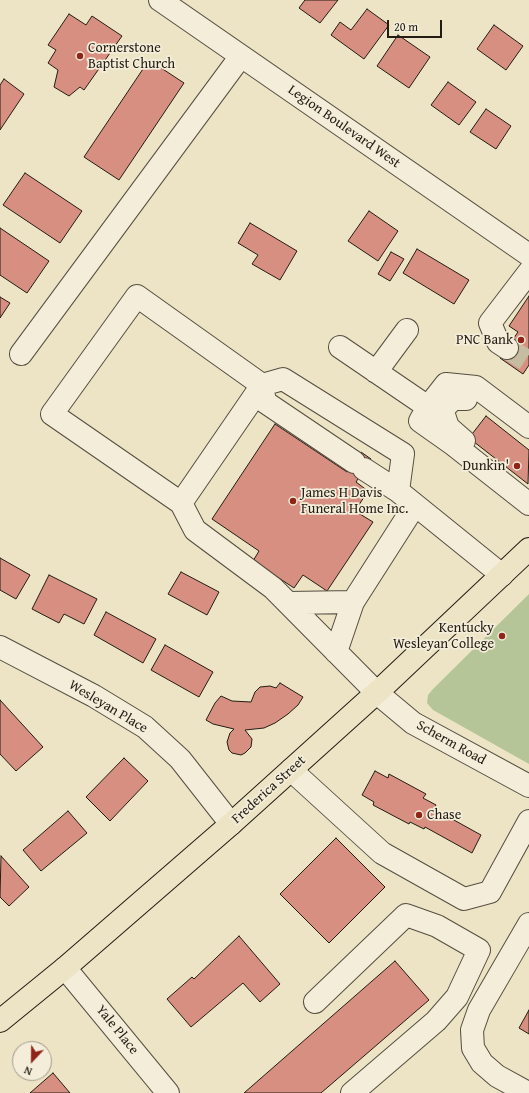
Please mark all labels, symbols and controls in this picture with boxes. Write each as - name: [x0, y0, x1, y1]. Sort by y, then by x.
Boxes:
- scale bar: [389, 12, 444, 38]
- text: 20 m: [394, 18, 418, 35]
- place label: Cornerstone Baptist Church: [88, 40, 175, 72]
- marker: Cornerstone Baptist Church: [75, 51, 85, 61]
- street label: Legion Boulevard West: [285, 82, 403, 172]
- place label: PNC Bank: [456, 332, 513, 348]
- marker: PNC Bank: [516, 335, 526, 345]
- place label: Dunkin': [463, 458, 509, 474]
- marker: Dunkin': [512, 461, 522, 471]
- place label: James H Davis Funeral Home Inc.: [301, 485, 408, 518]
- marker: James H Davis Funeral Home Inc.: [288, 496, 298, 506]
- place label: Kentucky Wesleyan College: [393, 620, 494, 652]
- marker: Kentucky Wesleyan College: [497, 631, 507, 641]
- street label: Wesleyan Place: [65, 677, 151, 737]
- street label: Scherm Road: [413, 717, 489, 769]
- street label: Frederica Street: [228, 752, 310, 828]
- place label: Chase: [427, 807, 461, 823]
- marker: Chase: [414, 810, 424, 820]
- street label: Yale Place: [92, 1002, 142, 1058]
- north arrow: [12, 1041, 52, 1081]
- text: N: [21, 1062, 34, 1080]

